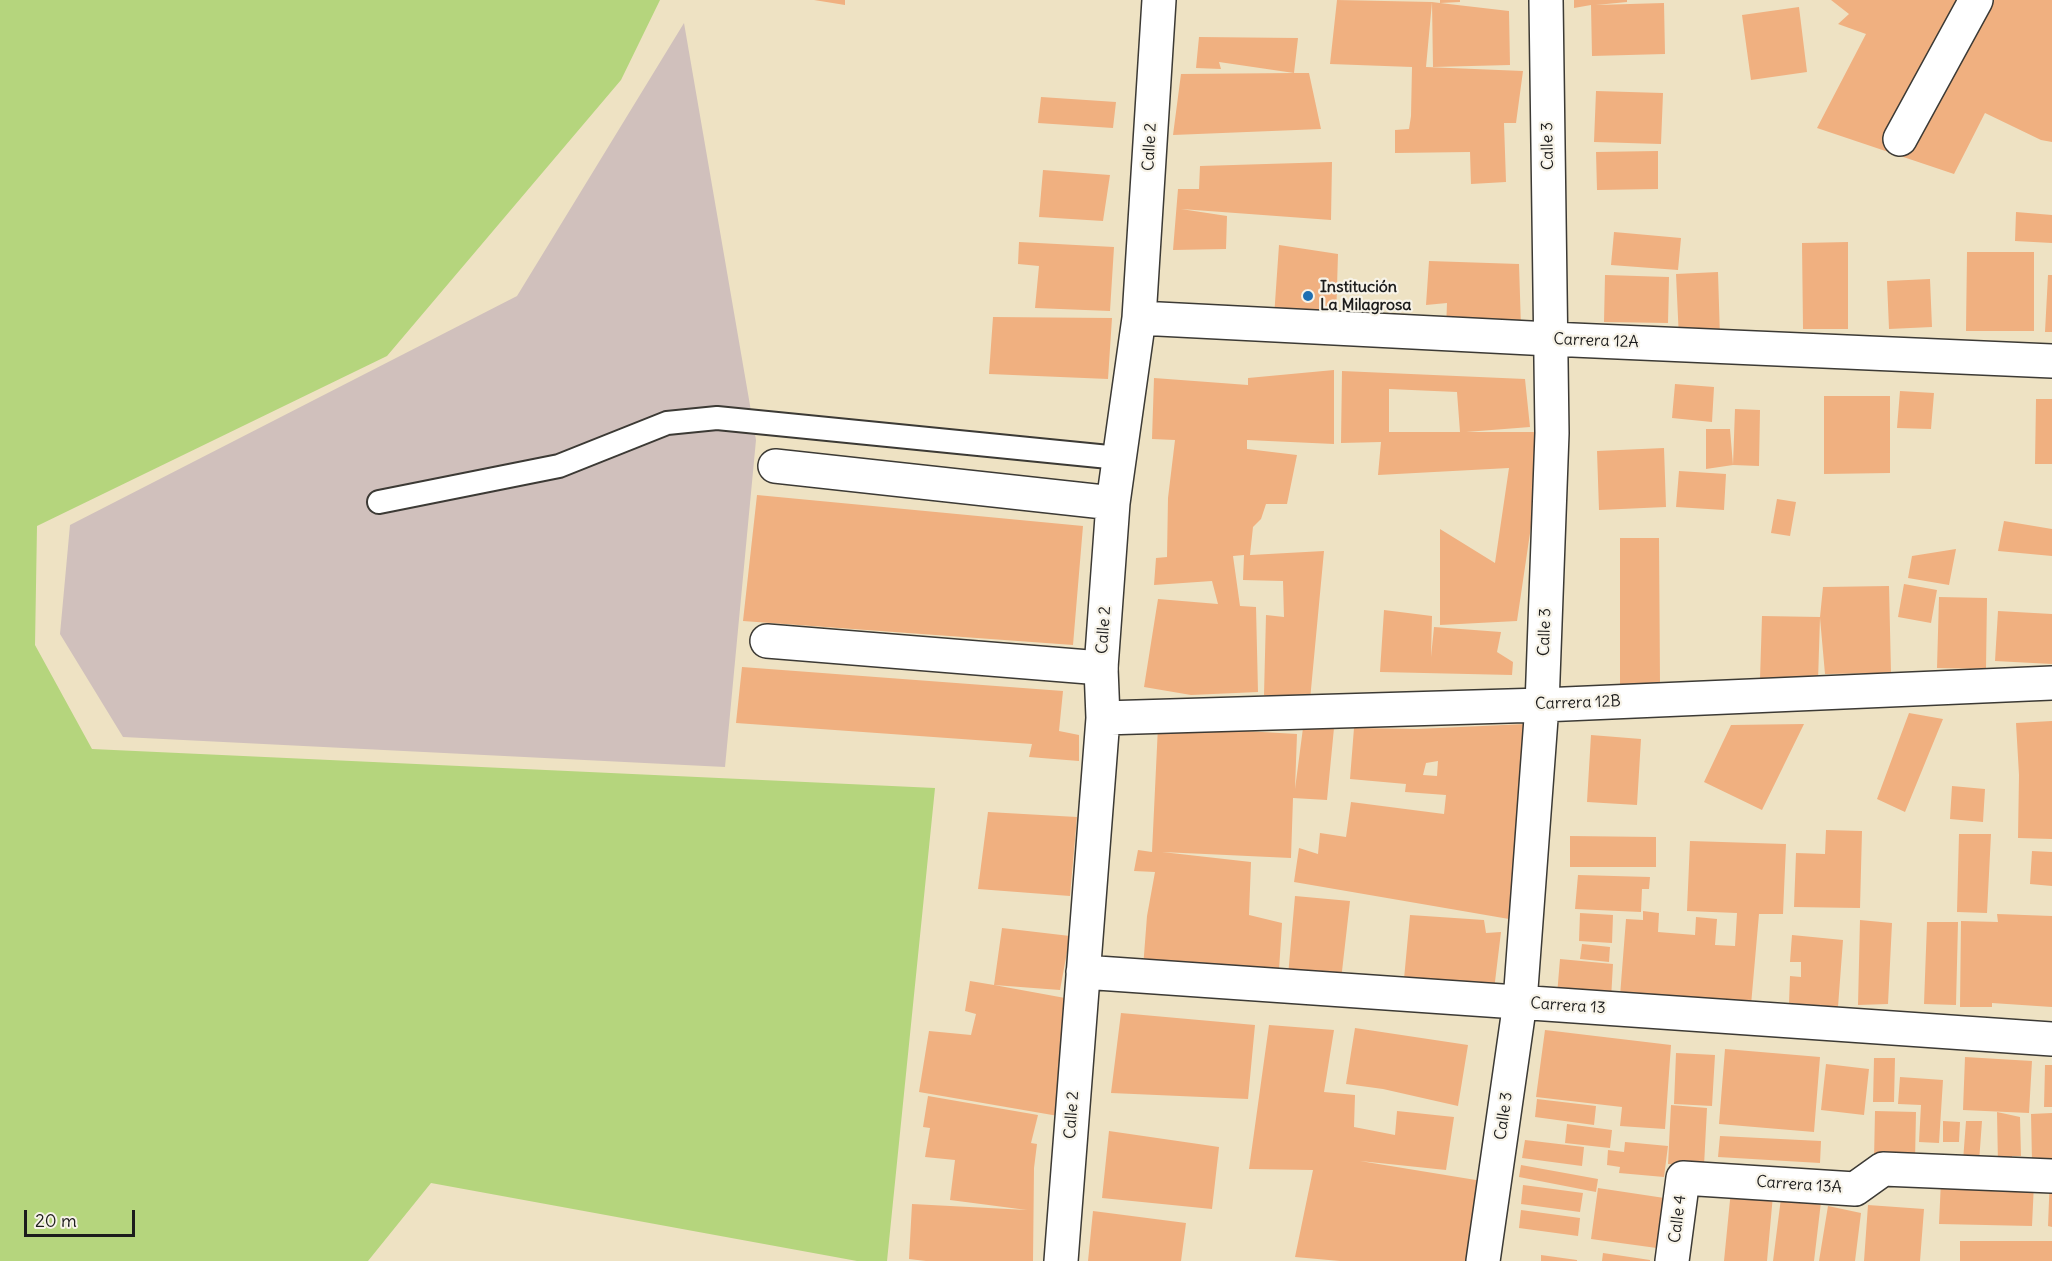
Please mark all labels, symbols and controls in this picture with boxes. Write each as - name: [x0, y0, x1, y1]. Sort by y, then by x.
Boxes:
- street label: Calle 3: [1538, 122, 1558, 170]
- street label: Calle 2: [1139, 123, 1161, 171]
- place label: Institución La Milagrosa: [1320, 277, 1411, 315]
- marker: Institución La Milagrosa: [1301, 289, 1315, 303]
- street label: Carrera 12A: [1553, 330, 1639, 352]
- street label: Calle 2: [1093, 605, 1115, 655]
- street label: Calle 3: [1535, 608, 1555, 656]
- street label: Carrera 12B: [1535, 692, 1621, 714]
- street label: Carrera 13: [1530, 994, 1606, 1018]
- street label: Calle 2: [1061, 1090, 1083, 1140]
- street label: Calle 3: [1491, 1091, 1517, 1141]
- street label: Carrera 13A: [1756, 1172, 1842, 1198]
- street label: Calle 4: [1666, 1194, 1690, 1244]
- scale bar: [27, 1198, 138, 1236]
- text: 20 m: [35, 1209, 77, 1232]

